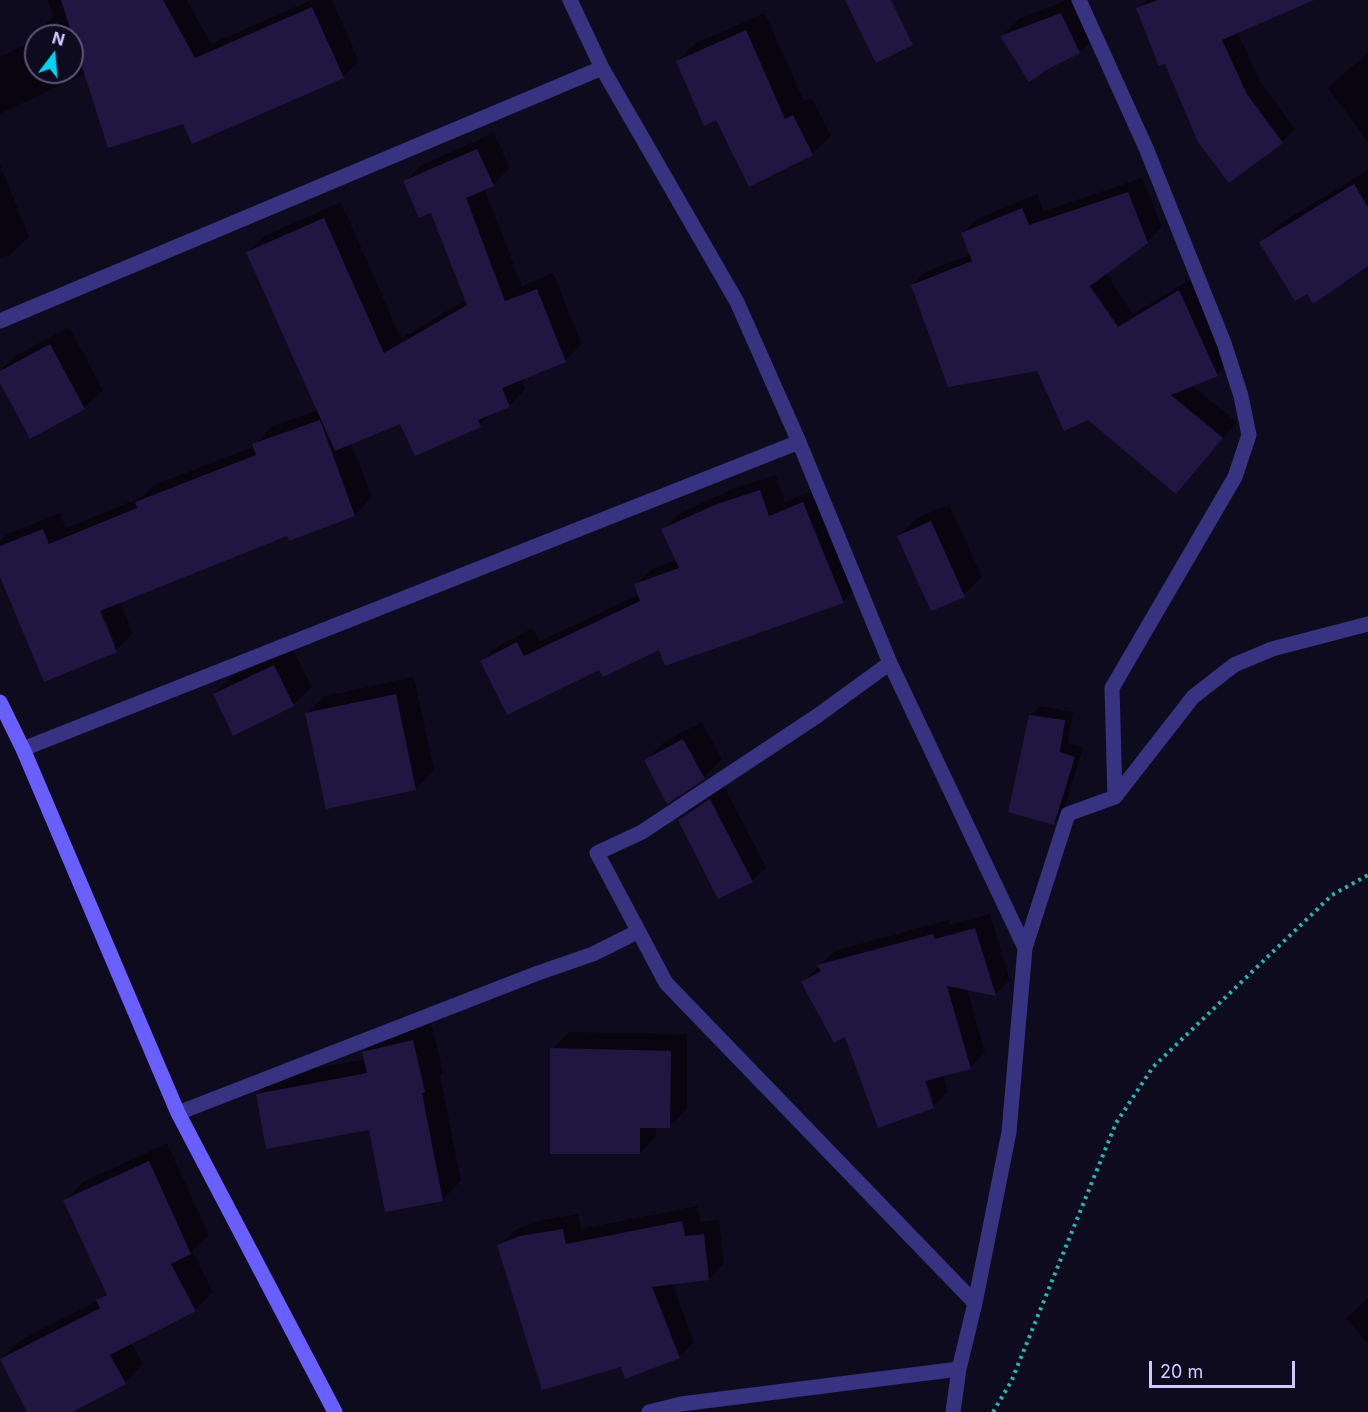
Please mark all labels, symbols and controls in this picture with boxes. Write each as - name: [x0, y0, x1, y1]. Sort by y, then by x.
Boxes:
- north arrow: [24, 24, 84, 84]
- text: N: [50, 27, 67, 50]
- scale bar: [1152, 1349, 1298, 1387]
- text: 20 m: [1160, 1361, 1203, 1382]

